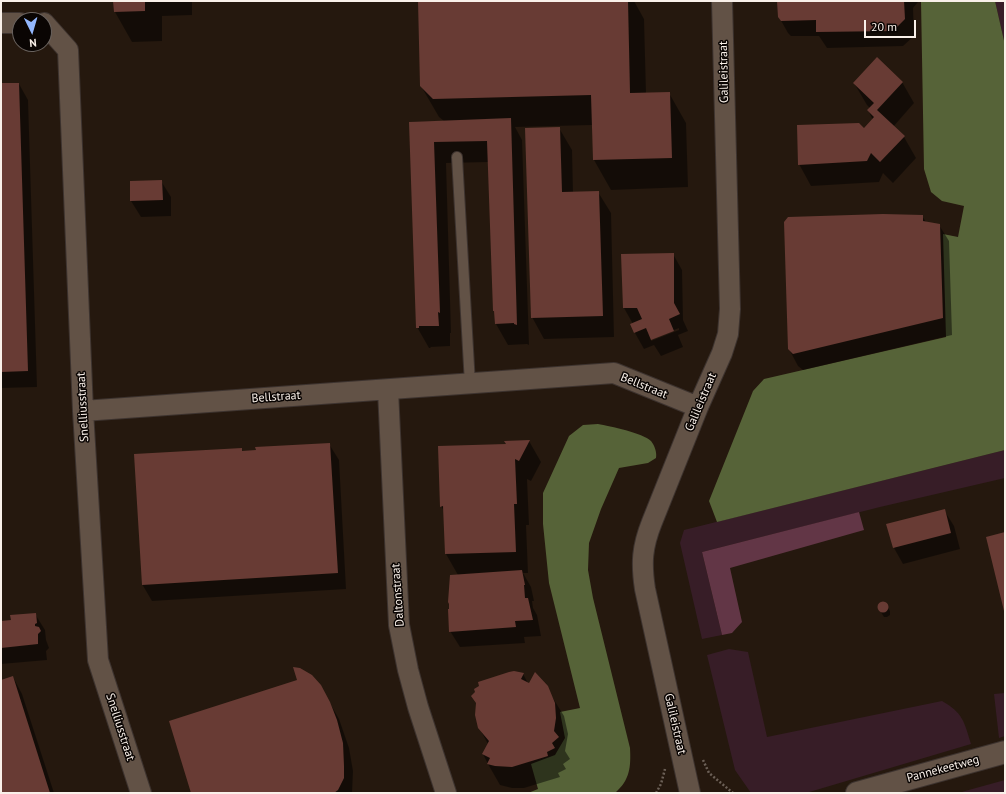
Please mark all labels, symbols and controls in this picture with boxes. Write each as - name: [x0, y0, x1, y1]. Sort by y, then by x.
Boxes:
- north arrow: [12, 12, 52, 52]
- scale bar: [866, 12, 918, 38]
- text: 20 m: [871, 19, 897, 34]
- text: N: [29, 36, 37, 50]
- street label: Galileistraat: [716, 41, 732, 103]
- street label: Bellstraat: [618, 370, 670, 402]
- street label: Galileistraat: [682, 371, 720, 433]
- street label: Snelliusstraat: [74, 372, 92, 442]
- street label: Bellstraat: [251, 388, 301, 406]
- street label: Daltonstraat: [389, 563, 407, 627]
- street label: Snelliusstraat: [102, 692, 138, 762]
- street label: Galileistraat: [661, 692, 689, 756]
- street label: Pannekeetweg: [905, 752, 981, 786]

